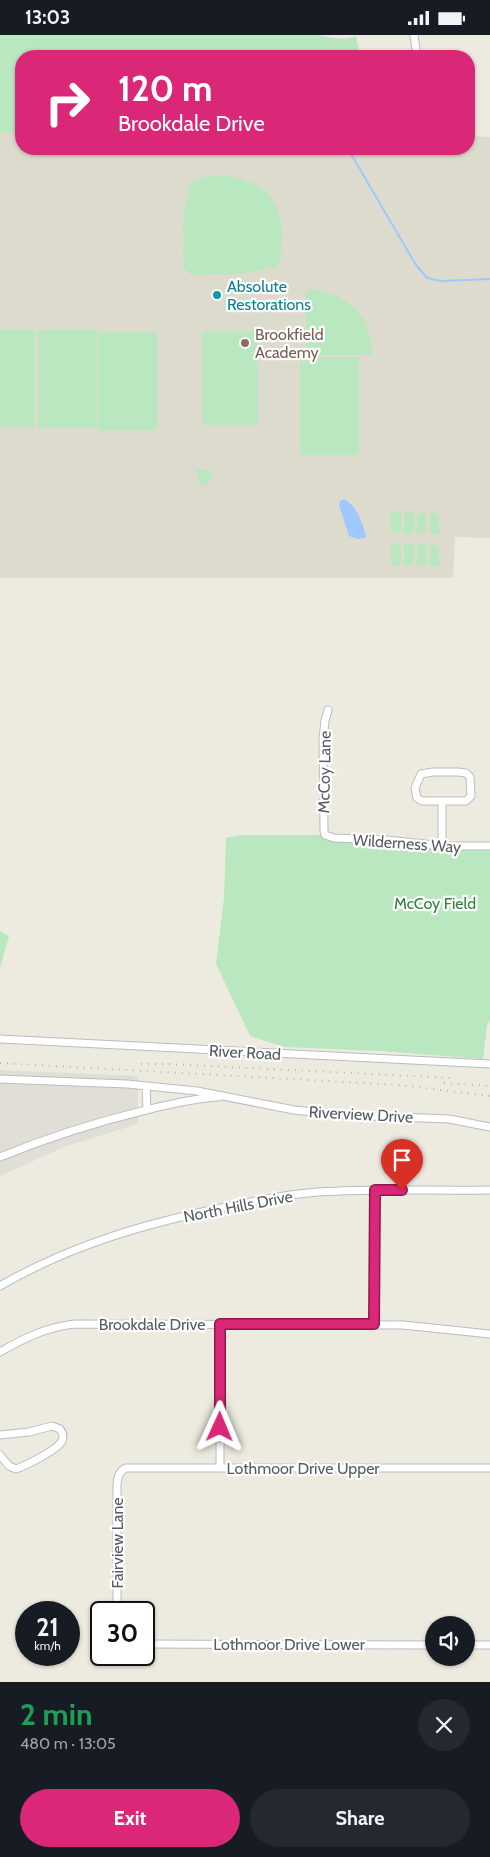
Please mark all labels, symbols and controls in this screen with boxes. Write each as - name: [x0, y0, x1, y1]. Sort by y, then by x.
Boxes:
- text: 13:03: [25, 6, 70, 29]
- text: 120 m: [118, 67, 212, 110]
- icon: right: [35, 70, 100, 135]
- text: Brookdale Drive: [118, 110, 265, 137]
- place label: Absolute Restorations: [227, 277, 311, 314]
- marker: Absolute Restorations: [211, 289, 223, 301]
- place label: Brookfield Academy: [255, 325, 324, 362]
- marker: Brookfield Academy: [239, 337, 251, 349]
- street label: McCoy Lane: [314, 731, 335, 813]
- street label: Wilderness Way: [352, 830, 462, 857]
- park label: McCoy Field: [394, 894, 476, 913]
- street label: River Road: [208, 1041, 282, 1064]
- street label: Riverview Drive: [308, 1102, 414, 1127]
- pin: [381, 1139, 423, 1190]
- icon: arrive: [388, 1146, 416, 1174]
- street label: North Hills Drive: [182, 1187, 294, 1226]
- street label: Brookdale Drive: [99, 1315, 205, 1334]
- position arrow: [193, 1400, 245, 1452]
- street label: Lothmoor Drive Upper: [227, 1459, 380, 1478]
- street label: Fairview Lane: [108, 1497, 127, 1589]
- speed limit sign: 30: [90, 1601, 155, 1666]
- text: 21: [36, 1612, 59, 1642]
- map controls: [425, 1616, 475, 1666]
- button: sound: [425, 1616, 475, 1666]
- street label: Lothmoor Drive Lower: [213, 1635, 366, 1654]
- text: km/h: [34, 1638, 61, 1653]
- text: 2 min: [20, 1696, 92, 1733]
- button: close: [418, 1699, 470, 1751]
- text: 480 m · 13:05: [20, 1734, 116, 1753]
- button: Exit: [20, 1789, 240, 1847]
- button: Share: [250, 1789, 470, 1847]

